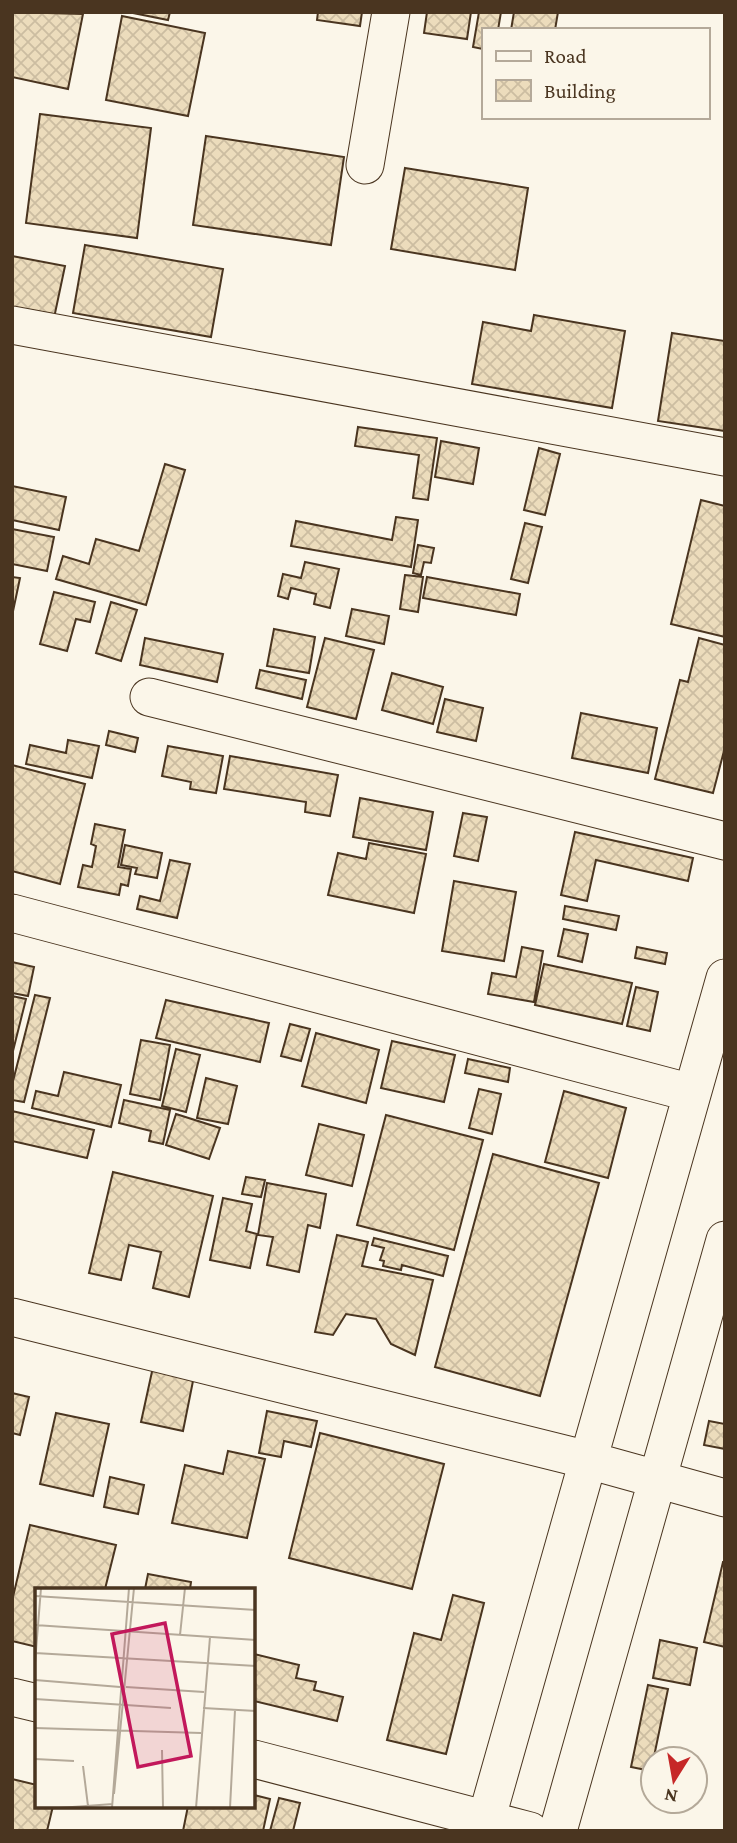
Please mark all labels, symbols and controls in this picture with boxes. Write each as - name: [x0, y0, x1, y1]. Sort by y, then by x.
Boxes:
- legend: [482, 28, 709, 119]
- text: Road: [544, 44, 587, 68]
- text: Building: [544, 79, 616, 103]
- inset map: [35, 1588, 256, 1808]
- north arrow: [639, 1745, 709, 1815]
- text: N: [662, 1785, 679, 1808]

